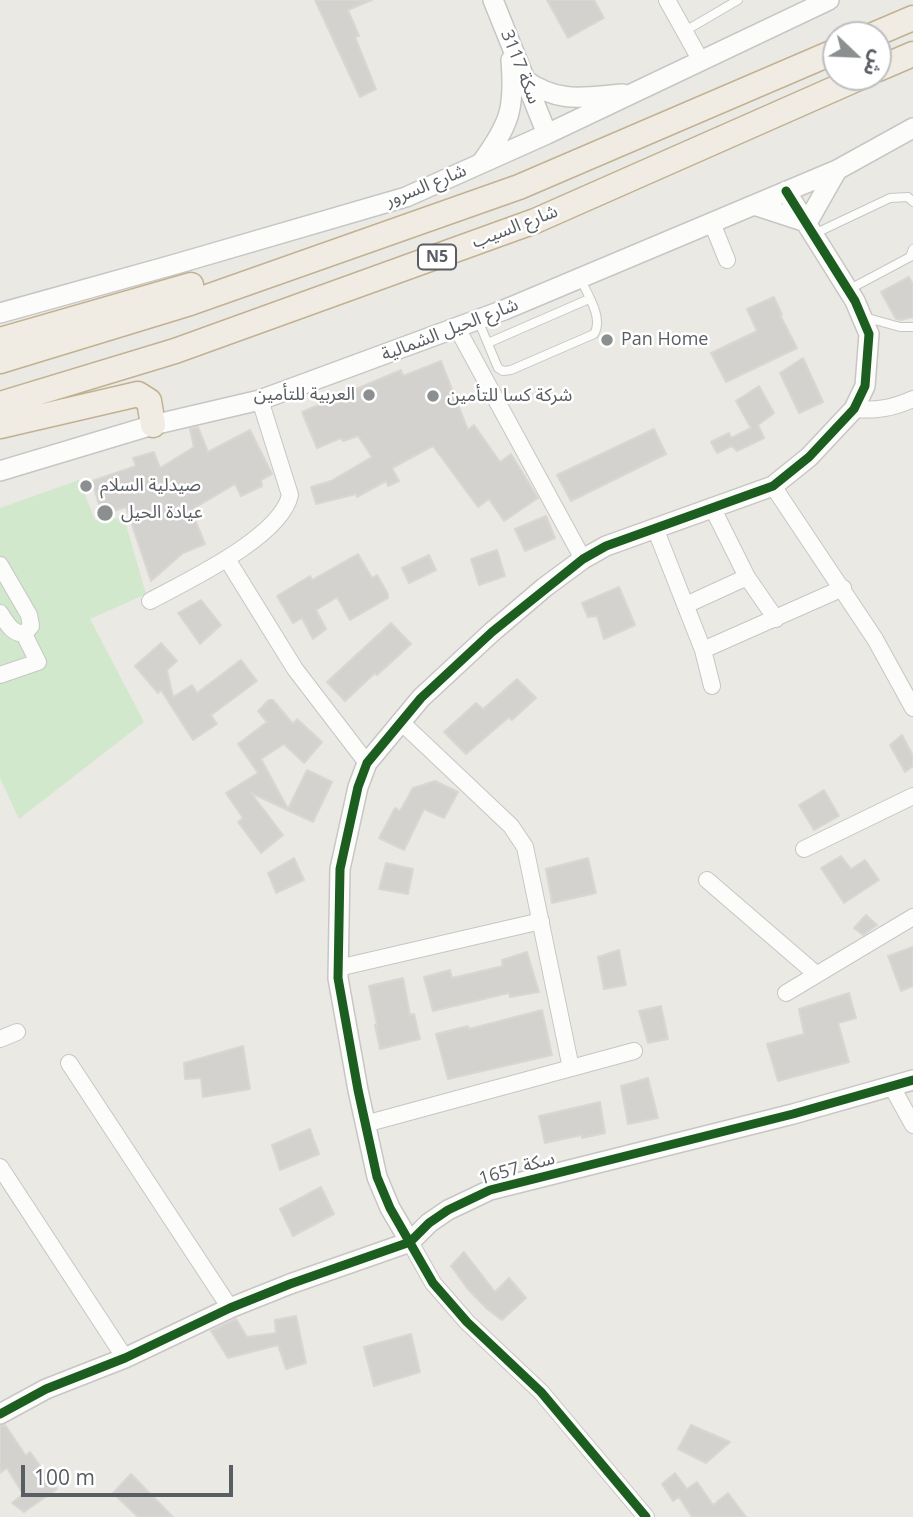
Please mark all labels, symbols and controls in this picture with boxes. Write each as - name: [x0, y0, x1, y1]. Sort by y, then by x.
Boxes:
- north arrow: [822, 21, 892, 91]
- street label: سكة 3117: [495, 27, 545, 107]
- text: ش: [857, 46, 892, 80]
- street label: شارع السرور: [382, 160, 470, 212]
- street label: شارع السيب: [469, 201, 561, 253]
- road number: N5: [418, 244, 456, 270]
- street label: شارع الحيل الشمالية: [379, 294, 521, 366]
- place label: Pan Home: [621, 329, 708, 351]
- marker: Pan Home: [599, 332, 615, 348]
- place label: العربية للتأمين: [254, 384, 355, 406]
- place label: شركة كسا للتأمين: [447, 385, 572, 407]
- marker: العربية للتأمين: [361, 387, 377, 403]
- marker: شركة كسا للتأمين: [425, 388, 441, 404]
- place label: صيدلية السلام: [100, 475, 201, 497]
- marker: صيدلية السلام: [78, 478, 94, 494]
- place label: عيادة الحيل: [121, 502, 203, 524]
- marker: عيادة الحيل: [95, 503, 115, 523]
- street label: سكة 1657: [477, 1148, 557, 1190]
- scale bar: [24, 1450, 236, 1494]
- text: 100 m: [34, 1463, 95, 1491]

